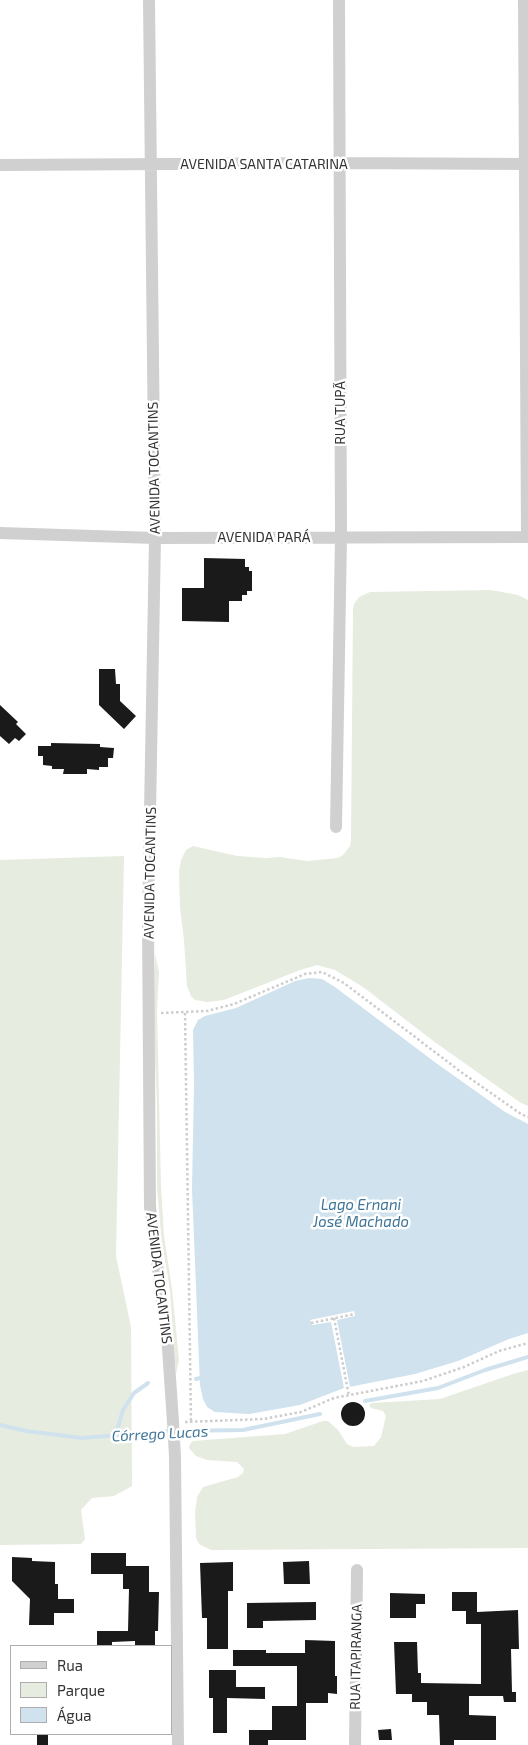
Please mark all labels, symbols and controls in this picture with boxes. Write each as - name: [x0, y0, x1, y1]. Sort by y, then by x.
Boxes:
- street label: AVENIDA SANTA CATARINA: [180, 156, 348, 172]
- street label: RUA TUPÃ: [332, 381, 348, 445]
- street label: AVENIDA TOCANTINS: [144, 402, 164, 534]
- street label: AVENIDA PARÁ: [217, 529, 311, 545]
- street label: AVENIDA TOCANTINS: [140, 807, 160, 939]
- water label: Lago Ernani José Machado: [313, 1196, 409, 1231]
- street label: AVENIDA TOCANTINS: [143, 1211, 175, 1345]
- water label: Córrego Lucas: [111, 1422, 209, 1446]
- street label: RUA ITAPIRANGA: [347, 1604, 365, 1710]
- legend: [10, 1645, 172, 1735]
- text: Rua: [57, 1656, 83, 1674]
- text: Parque: [57, 1681, 105, 1699]
- text: Água: [57, 1706, 92, 1724]

